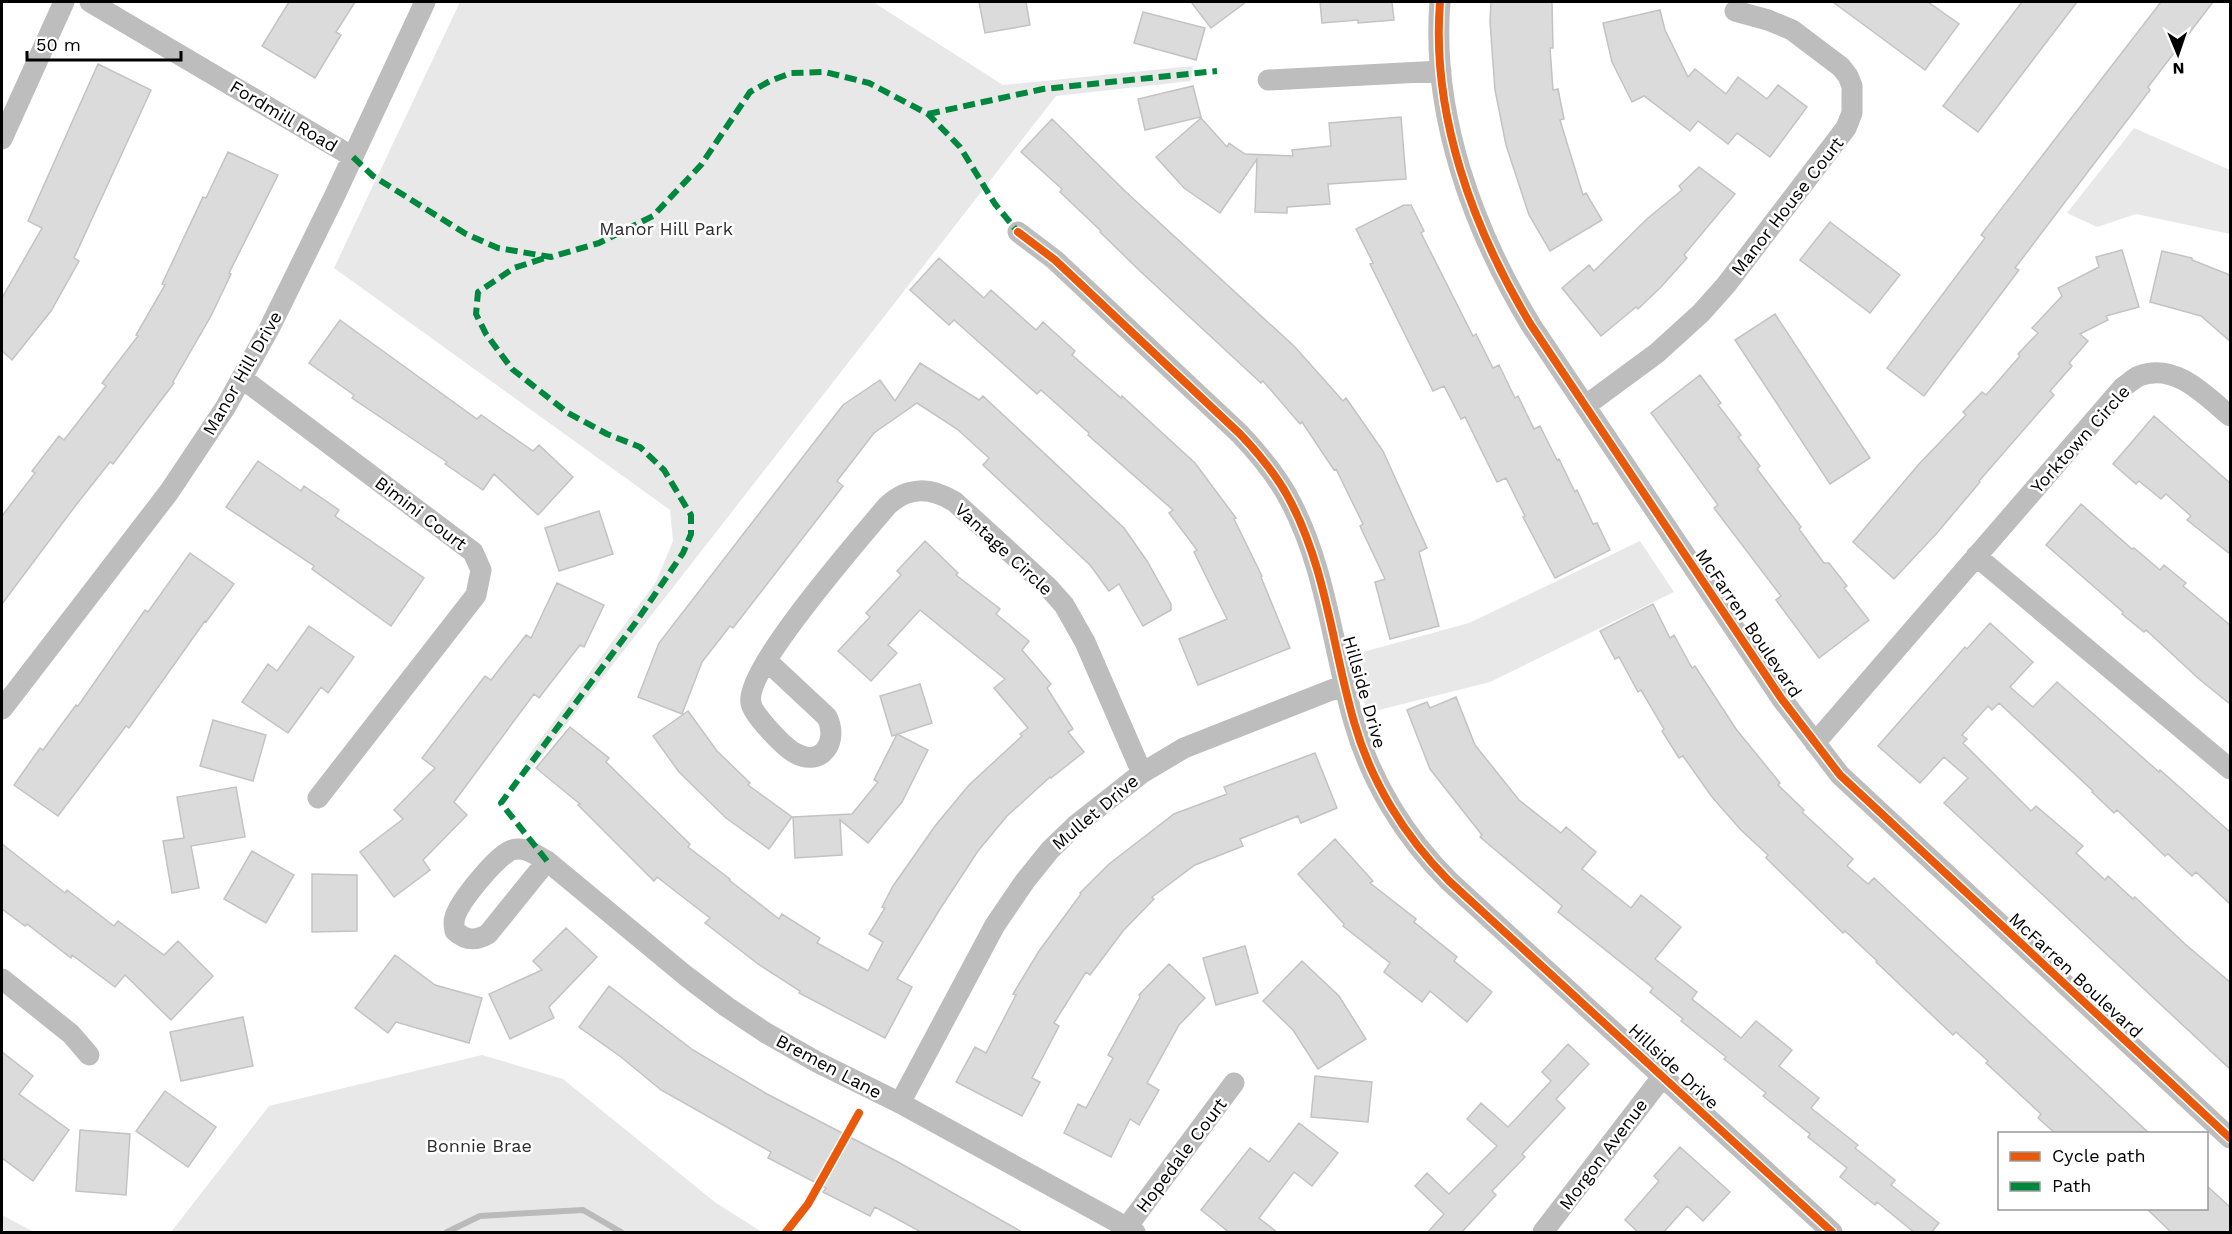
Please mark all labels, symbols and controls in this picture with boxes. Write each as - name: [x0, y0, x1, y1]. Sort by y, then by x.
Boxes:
- scale bar: [27, 24, 182, 62]
- north arrow: [2148, 24, 2208, 84]
- text: 50 m: [36, 34, 81, 55]
- text: N: [2172, 59, 2185, 78]
- street label: Fordmill Road: [226, 76, 342, 156]
- street label: Manor House Court: [1726, 132, 1848, 279]
- park label: Manor Hill Park: [599, 218, 733, 239]
- street label: Manor Hill Drive: [198, 307, 286, 439]
- street label: Yorktown Circle: [2026, 381, 2134, 497]
- street label: Bimini Court: [371, 472, 471, 555]
- street label: Vantage Circle: [951, 498, 1057, 600]
- street label: McFarren Boulevard: [1691, 545, 1807, 701]
- street label: Hillside Drive: [1339, 633, 1391, 751]
- street label: Mullet Drive: [1048, 770, 1142, 854]
- street label: McFarren Boulevard: [2005, 908, 2147, 1042]
- street label: Hillside Drive: [1624, 1019, 1724, 1113]
- street label: Bremen Lane: [773, 1029, 885, 1103]
- street label: Hopedale Court: [1131, 1093, 1231, 1216]
- street label: Morgon Avenue: [1554, 1094, 1652, 1214]
- legend: [1998, 1132, 2208, 1210]
- park label: Bonnie Brae: [426, 1135, 532, 1156]
- text: Cycle path: [2052, 1145, 2146, 1166]
- text: Path: [2052, 1175, 2092, 1196]

